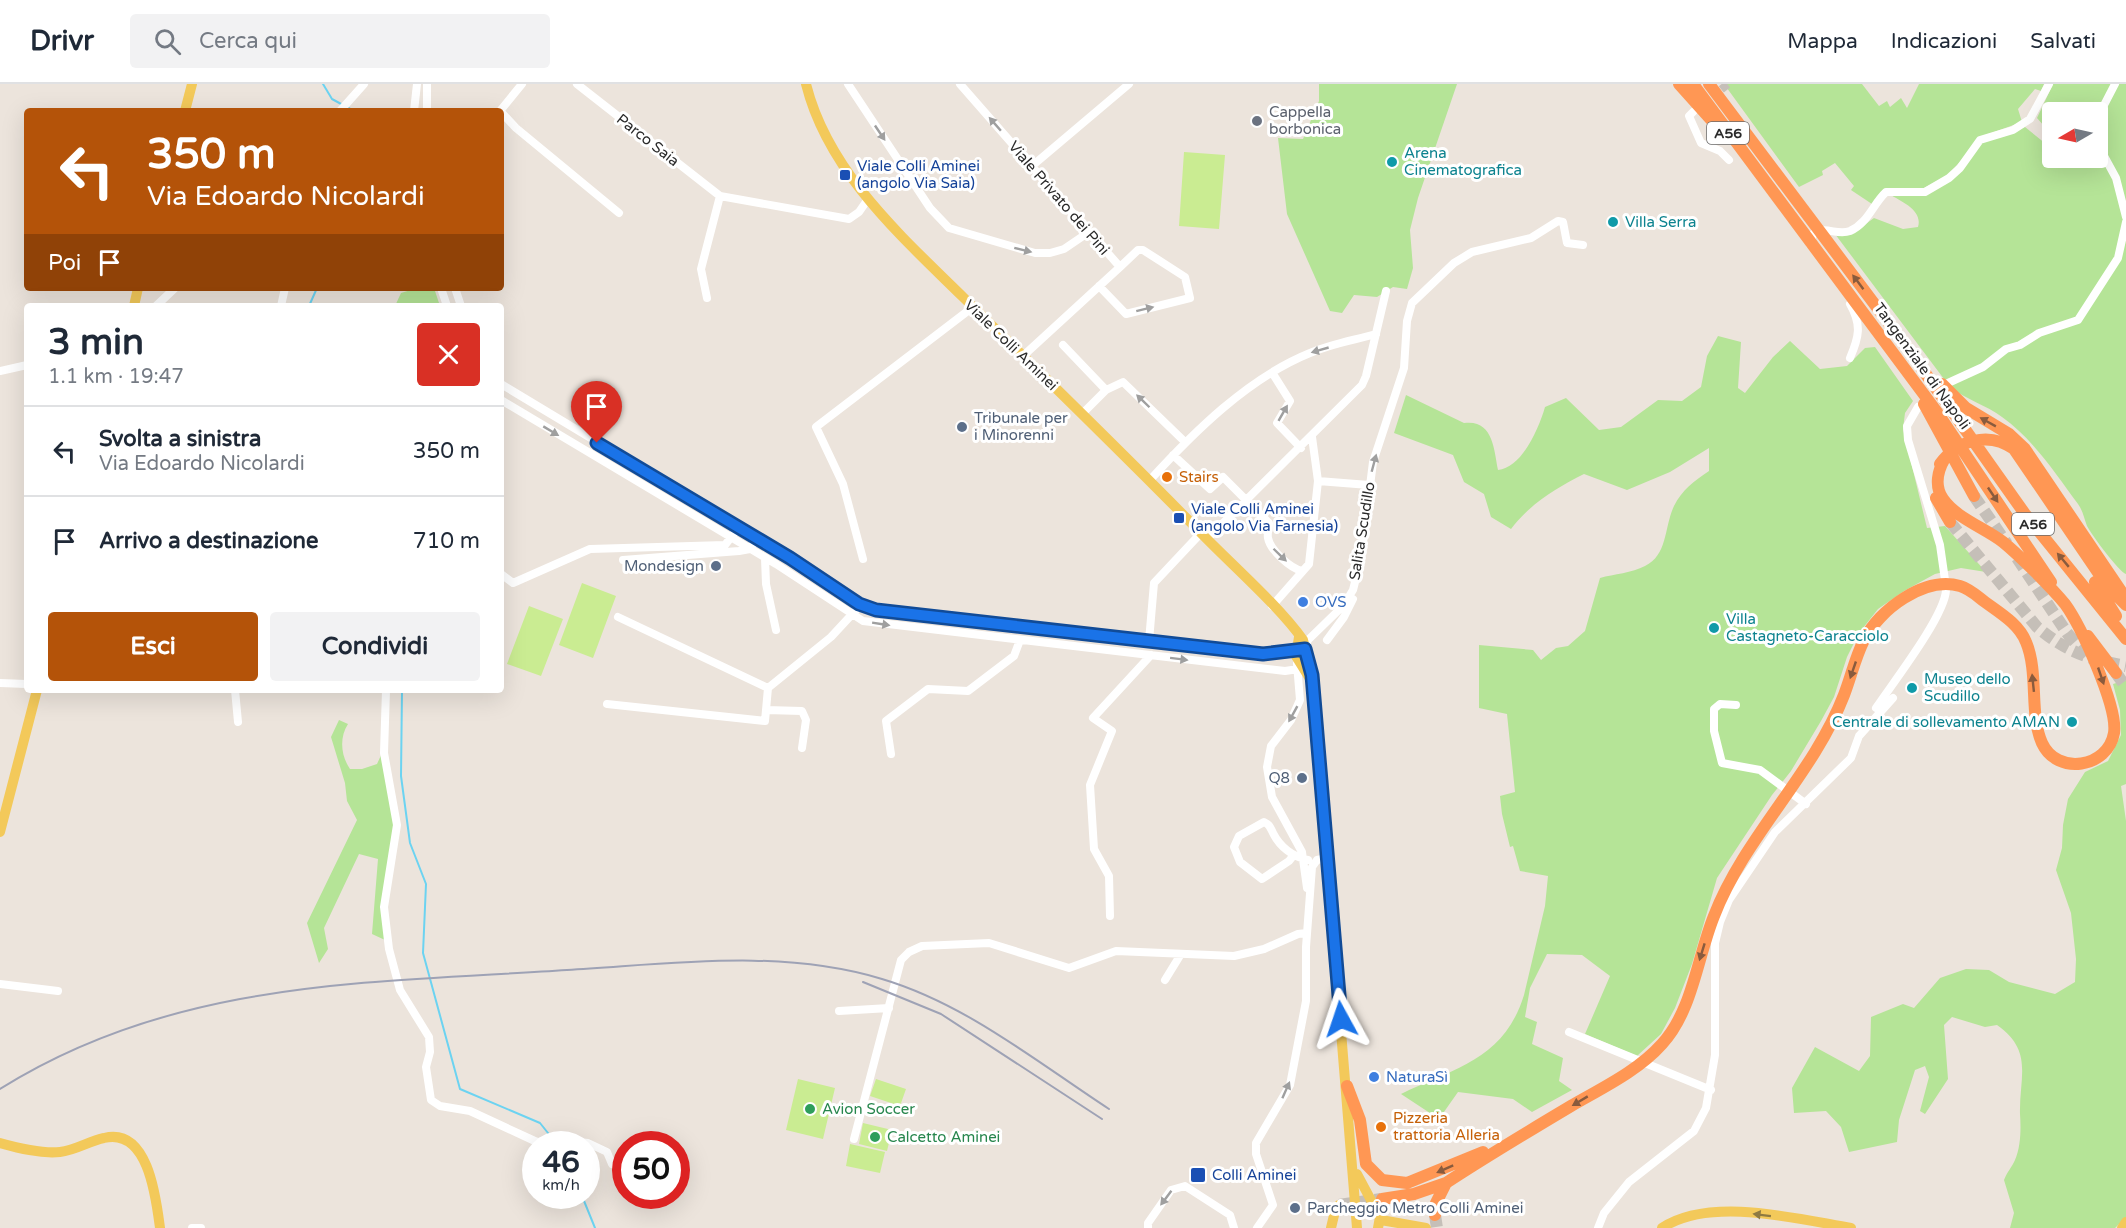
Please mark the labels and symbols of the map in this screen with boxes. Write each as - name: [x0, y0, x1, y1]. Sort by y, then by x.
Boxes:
- north arrow: [2042, 102, 2108, 168]
- place label: Cappella borbonica: [1269, 103, 1341, 138]
- street label: Parco Saia: [613, 110, 683, 170]
- marker: Cappella borbonica: [1250, 114, 1264, 128]
- one-way arrow: [988, 117, 1002, 132]
- road number: A56: [1707, 122, 1749, 144]
- one-way arrow: [874, 124, 886, 140]
- street label: Viale Privato dei Pini: [1005, 137, 1113, 259]
- place label: Arena Cinematografica: [1404, 144, 1522, 179]
- marker: Arena Cinematografica: [1385, 155, 1399, 169]
- place label: Viale Colli Aminei (angolo Via Saia): [857, 157, 980, 192]
- marker: Viale Colli Aminei (angolo Via Saia): [838, 168, 852, 182]
- place label: Villa Serra: [1625, 213, 1696, 231]
- marker: Villa Serra: [1606, 215, 1620, 229]
- one-way arrow: [1014, 246, 1032, 256]
- one-way arrow: [1853, 275, 1865, 290]
- street label: Viale Colli Aminei: [961, 296, 1061, 394]
- street label: Tangenziale di Napoli: [1870, 299, 1974, 433]
- one-way arrow: [1135, 304, 1154, 314]
- one-way arrow: [1311, 346, 1329, 355]
- pin: [571, 381, 622, 443]
- one-way arrow: [1135, 394, 1150, 408]
- one-way arrow: [1278, 405, 1289, 421]
- place label: Tribunale per i Minorenni: [974, 409, 1068, 444]
- one-way arrow: [1979, 417, 1996, 427]
- marker: Tribunale per i Minorenni: [955, 420, 969, 434]
- one-way arrow: [543, 425, 559, 436]
- one-way arrow: [1369, 454, 1379, 472]
- place label: Stairs: [1179, 468, 1219, 486]
- marker: Stairs: [1160, 470, 1174, 484]
- street label: Salita Scudillo: [1345, 481, 1379, 581]
- one-way arrow: [1987, 487, 1999, 503]
- place label: Viale Colli Aminei (angolo Via Farnesia): [1191, 500, 1338, 535]
- marker: Viale Colli Aminei (angolo Via Farnesia): [1172, 511, 1186, 525]
- road number: A56: [2012, 513, 2054, 535]
- one-way arrow: [1273, 548, 1287, 562]
- one-way arrow: [2057, 553, 2070, 568]
- place label: Mondesign: [624, 557, 704, 575]
- marker: Mondesign: [709, 559, 723, 573]
- place label: OVS: [1315, 593, 1347, 611]
- marker: OVS: [1296, 595, 1310, 609]
- place label: Villa Castagneto-Caracciolo: [1726, 610, 1889, 645]
- one-way arrow: [872, 620, 891, 629]
- marker: Villa Castagneto-Caracciolo: [1707, 621, 1721, 635]
- one-way arrow: [1170, 654, 1189, 663]
- one-way arrow: [1847, 661, 1857, 679]
- one-way arrow: [2096, 667, 2106, 685]
- place label: Museo dello Scudillo: [1924, 670, 2011, 705]
- one-way arrow: [2029, 673, 2038, 692]
- marker: Museo dello Scudillo: [1905, 681, 1919, 695]
- one-way arrow: [1288, 706, 1298, 723]
- place label: Centrale di sollevamento AMAN: [1832, 713, 2060, 731]
- marker: Centrale di sollevamento AMAN: [2065, 715, 2079, 729]
- place label: Q8: [1268, 769, 1290, 787]
- marker: Q8: [1295, 771, 1309, 785]
- one-way arrow: [1697, 943, 1706, 961]
- position arrow: [1309, 987, 1373, 1051]
- place label: NaturaSì: [1386, 1068, 1448, 1086]
- marker: NaturaSì: [1367, 1070, 1381, 1084]
- one-way arrow: [1282, 1082, 1291, 1099]
- one-way arrow: [1572, 1096, 1588, 1107]
- place label: Avion Soccer: [822, 1100, 915, 1118]
- marker: Avion Soccer: [803, 1102, 817, 1116]
- place label: Pizzeria trattoria Alleria: [1393, 1109, 1500, 1144]
- marker: Pizzeria trattoria Alleria: [1374, 1120, 1388, 1134]
- place label: Calcetto Aminei: [887, 1128, 1000, 1146]
- marker: Calcetto Aminei: [868, 1130, 882, 1144]
- speed limit sign: 50: [612, 1131, 690, 1209]
- one-way arrow: [1435, 1164, 1453, 1174]
- marker: Colli Aminei: [1189, 1166, 1207, 1184]
- place label: Colli Aminei: [1212, 1166, 1296, 1184]
- one-way arrow: [1159, 1190, 1172, 1206]
- place label: Parcheggio Metro Colli Aminei: [1307, 1199, 1523, 1217]
- marker: Parcheggio Metro Colli Aminei: [1288, 1201, 1302, 1215]
- one-way arrow: [1753, 1211, 1772, 1220]

